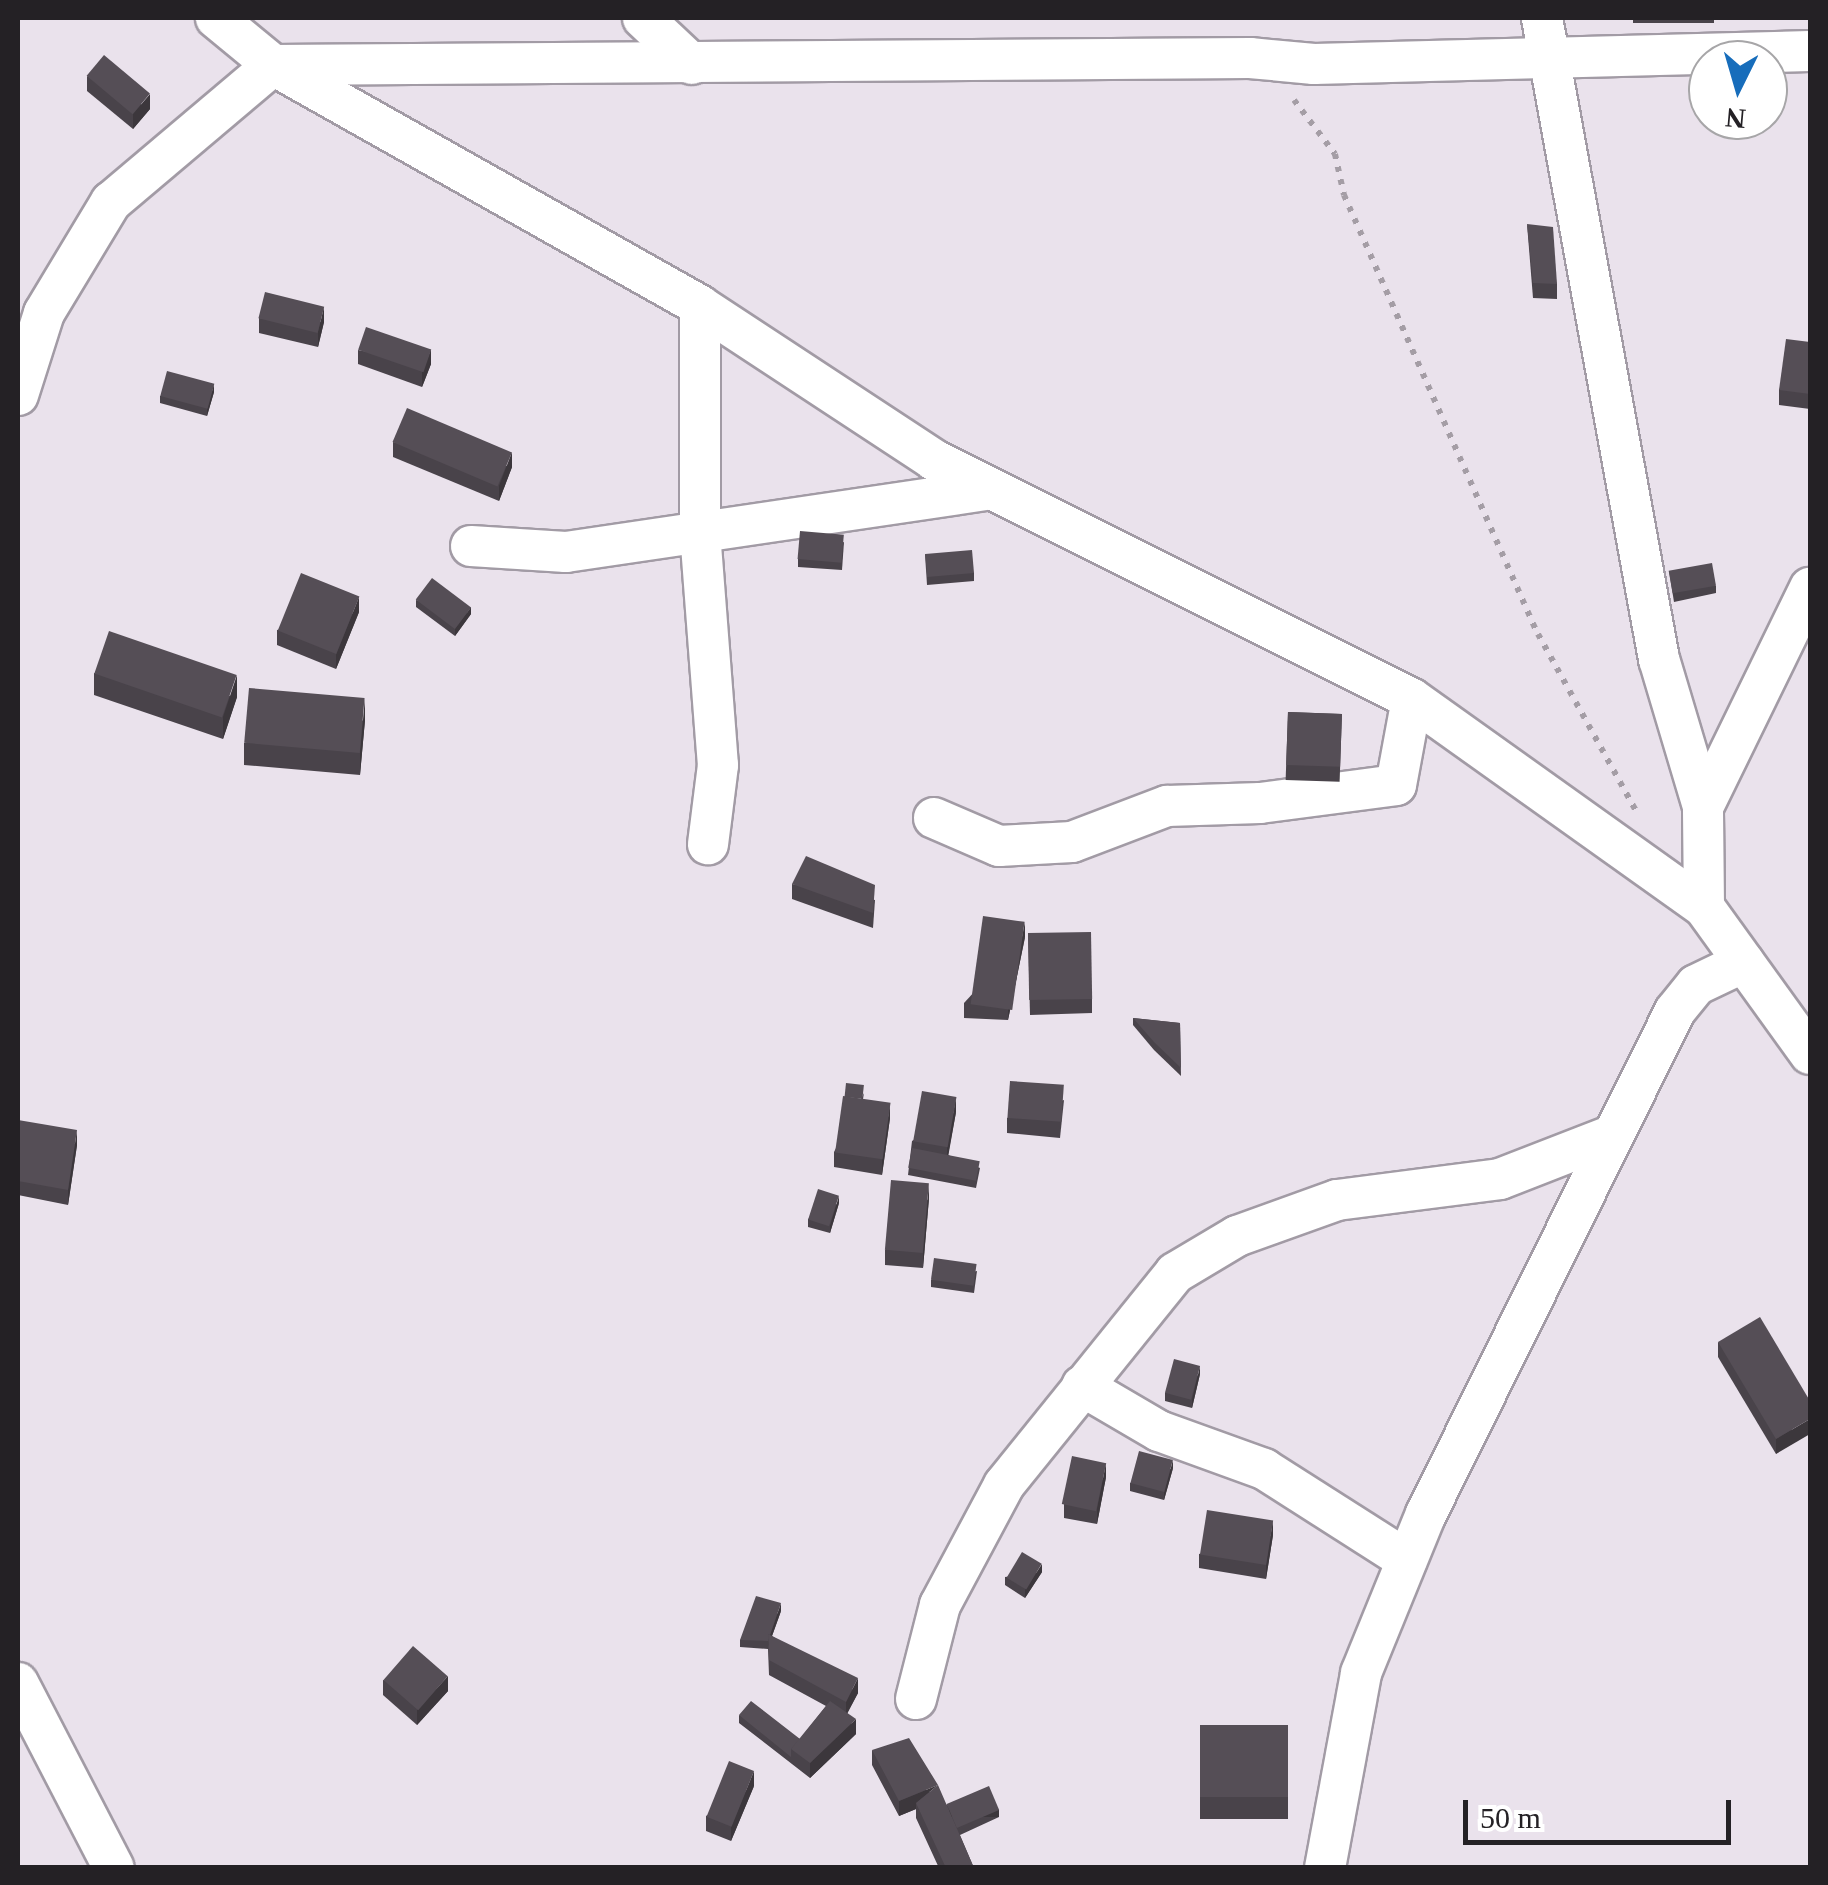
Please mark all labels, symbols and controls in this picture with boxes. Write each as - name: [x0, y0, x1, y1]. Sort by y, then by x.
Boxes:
- north arrow: [1688, 40, 1788, 140]
- text: N: [1724, 102, 1747, 135]
- scale bar: [1468, 1780, 1736, 1842]
- text: 50 m: [1480, 1801, 1541, 1834]

